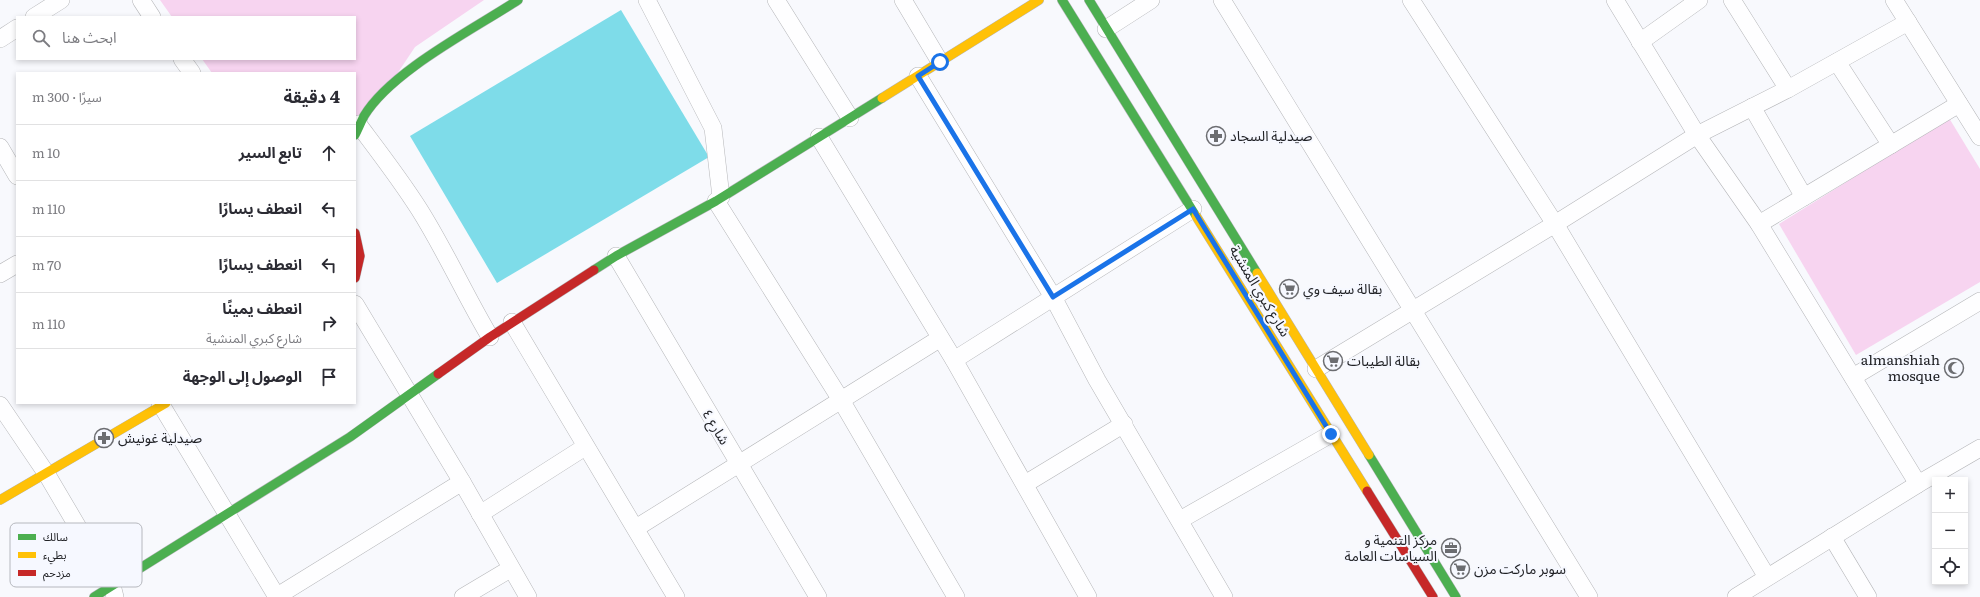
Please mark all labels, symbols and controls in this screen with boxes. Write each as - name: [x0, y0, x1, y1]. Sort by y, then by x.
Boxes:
- search box: [16, 16, 356, 60]
- text: ابحث هنا: [62, 25, 117, 48]
- icon: search: [30, 27, 52, 49]
- route start: [931, 53, 949, 71]
- text: 4 دقيقة: [284, 83, 340, 108]
- text: سيرًا · 300 m: [32, 87, 102, 106]
- pharmacy icon: صيدلية السجاد: [1205, 125, 1227, 147]
- place label: صيدلية السجاد: [1230, 125, 1313, 145]
- text: تابع السير: [239, 140, 302, 163]
- icon: ahead: [318, 142, 340, 164]
- text: 10 m: [32, 143, 60, 162]
- text: انعطف يسارًا: [218, 196, 302, 219]
- icon: left: [318, 198, 340, 220]
- text: 110 m: [32, 199, 65, 218]
- street label: شارع كبري المنشية: [1224, 241, 1296, 341]
- text: انعطف يسارًا: [218, 252, 302, 275]
- icon: left: [318, 254, 340, 276]
- text: 70 m: [32, 255, 61, 274]
- supermarket icon: بقالة سيف وي: [1278, 278, 1300, 300]
- place label: بقالة سيف وي: [1303, 278, 1383, 300]
- text: انعطف يمينًا: [222, 296, 302, 319]
- icon: right: [318, 312, 340, 334]
- text: 110 m: [32, 314, 65, 333]
- text: شارع كبري المنشية: [206, 328, 302, 347]
- place label: almanshiah mosque: [1861, 349, 1940, 385]
- supermarket icon: بقالة الطيبات: [1322, 350, 1344, 372]
- place label: بقالة الطيبات: [1347, 350, 1420, 370]
- mosque icon: almanshiah mosque: [1943, 357, 1965, 379]
- text: الوصول إلى الوجهة: [183, 364, 302, 387]
- icon: arrive: [318, 366, 340, 388]
- street label: شارع ٤: [697, 405, 735, 449]
- route end: [1322, 425, 1340, 443]
- pharmacy icon: صيدلية غونيش: [93, 427, 115, 449]
- place label: صيدلية غونيش: [118, 427, 203, 447]
- map controls: [1932, 477, 1968, 585]
- button: +: [1932, 477, 1968, 513]
- button: −: [1932, 513, 1968, 549]
- legend: [10, 523, 142, 587]
- text: سالك: [43, 528, 68, 544]
- place label: مركز التنمية و السياسات العامة: [1345, 529, 1437, 565]
- office icon: مركز التنمية و السياسات العامة: [1440, 537, 1462, 559]
- text: بطيء: [43, 546, 66, 565]
- button: locate: [1932, 549, 1968, 585]
- supermarket icon: سوبر ماركت مزن: [1449, 558, 1471, 580]
- place label: سوبر ماركت مزن: [1474, 558, 1566, 578]
- text: مزدحم: [43, 564, 71, 582]

